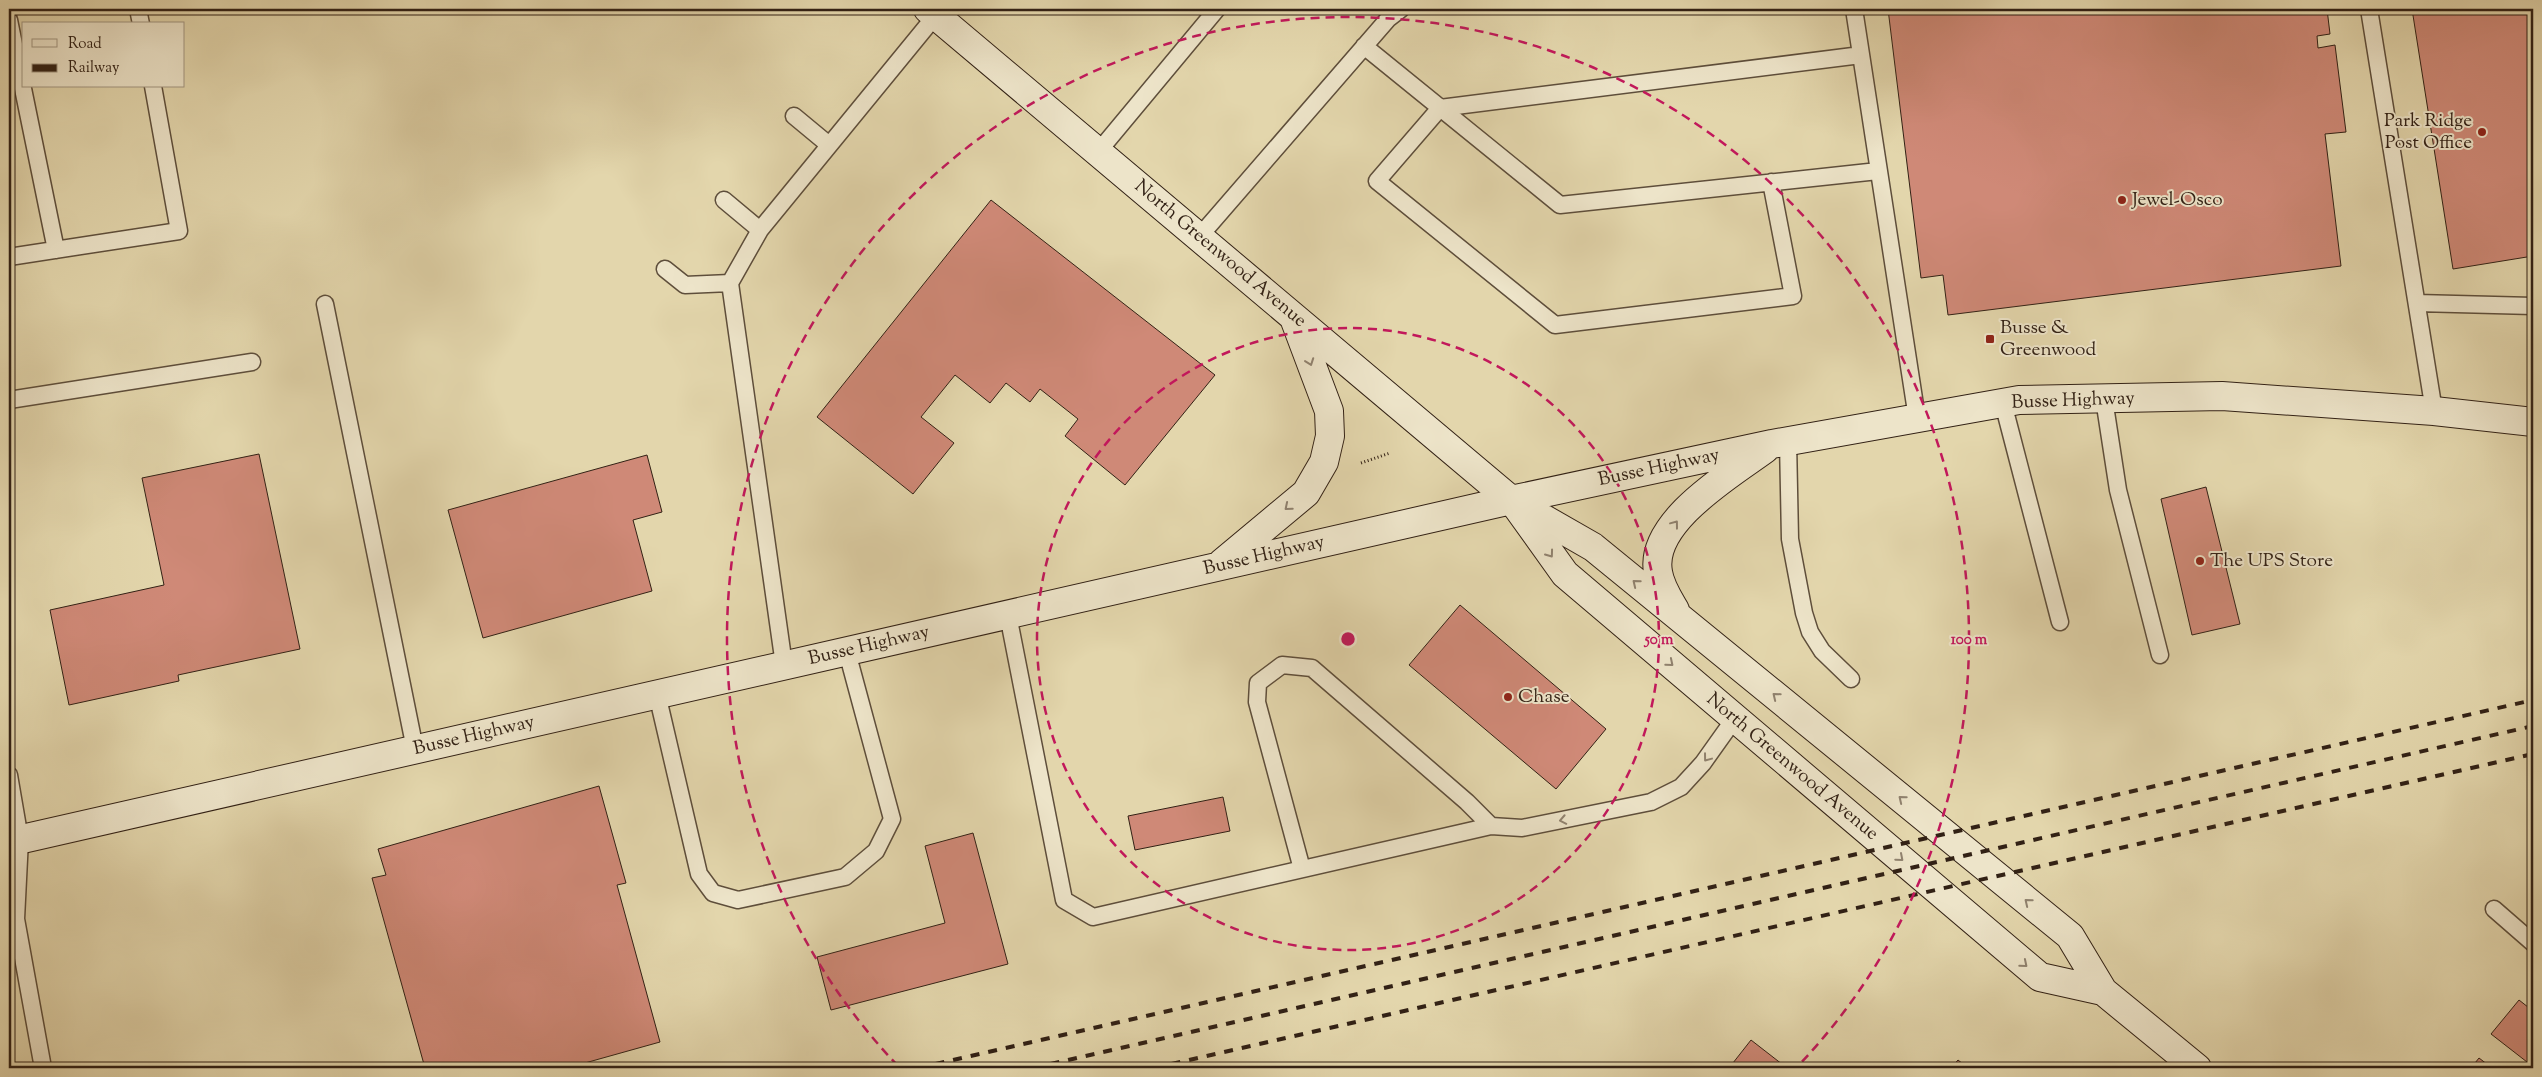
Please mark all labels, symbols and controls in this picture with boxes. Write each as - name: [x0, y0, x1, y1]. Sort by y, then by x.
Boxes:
- legend: [22, 22, 185, 88]
- text: Road: [68, 34, 102, 55]
- text: Railway: [68, 58, 120, 79]
- place label: Park Ridge Post Office: [2384, 108, 2472, 157]
- marker: Park Ridge Post Office: [2476, 126, 2488, 138]
- street label: North Greenwood Avenue: [1128, 174, 1312, 334]
- place label: Jewel-Osco: [2131, 187, 2223, 214]
- marker: Jewel-Osco: [2116, 194, 2128, 206]
- place label: Busse & Greenwood: [2000, 315, 2097, 364]
- marker: Busse & Greenwood: [1984, 333, 1996, 345]
- one-way arrow: [1304, 357, 1314, 366]
- street label: Busse Highway: [2011, 385, 2136, 417]
- street label: Busse Highway: [1596, 442, 1723, 494]
- one-way arrow: [1285, 502, 1294, 511]
- one-way arrow: [1669, 520, 1678, 530]
- street label: Busse Highway: [1201, 529, 1328, 583]
- one-way arrow: [1544, 548, 1553, 557]
- place label: The UPS Store: [2210, 548, 2333, 575]
- marker: The UPS Store: [2194, 555, 2206, 567]
- one-way arrow: [1633, 579, 1642, 588]
- street label: Busse Highway: [806, 619, 933, 673]
- centre of rings: [1339, 630, 1357, 648]
- text: 50 m: [1644, 630, 1674, 651]
- text: 100 m: [1951, 630, 1988, 651]
- one-way arrow: [1664, 657, 1673, 666]
- place label: Chase: [1518, 684, 1570, 711]
- street label: North Greenwood Avenue: [1700, 687, 1884, 847]
- marker: Chase: [1502, 691, 1514, 703]
- one-way arrow: [1773, 694, 1782, 702]
- street label: Busse Highway: [411, 709, 538, 763]
- one-way arrow: [1704, 752, 1712, 761]
- one-way arrow: [1899, 797, 1908, 805]
- one-way arrow: [1558, 814, 1567, 824]
- one-way arrow: [1895, 853, 1904, 862]
- one-way arrow: [2025, 899, 2034, 907]
- one-way arrow: [2018, 958, 2027, 966]

